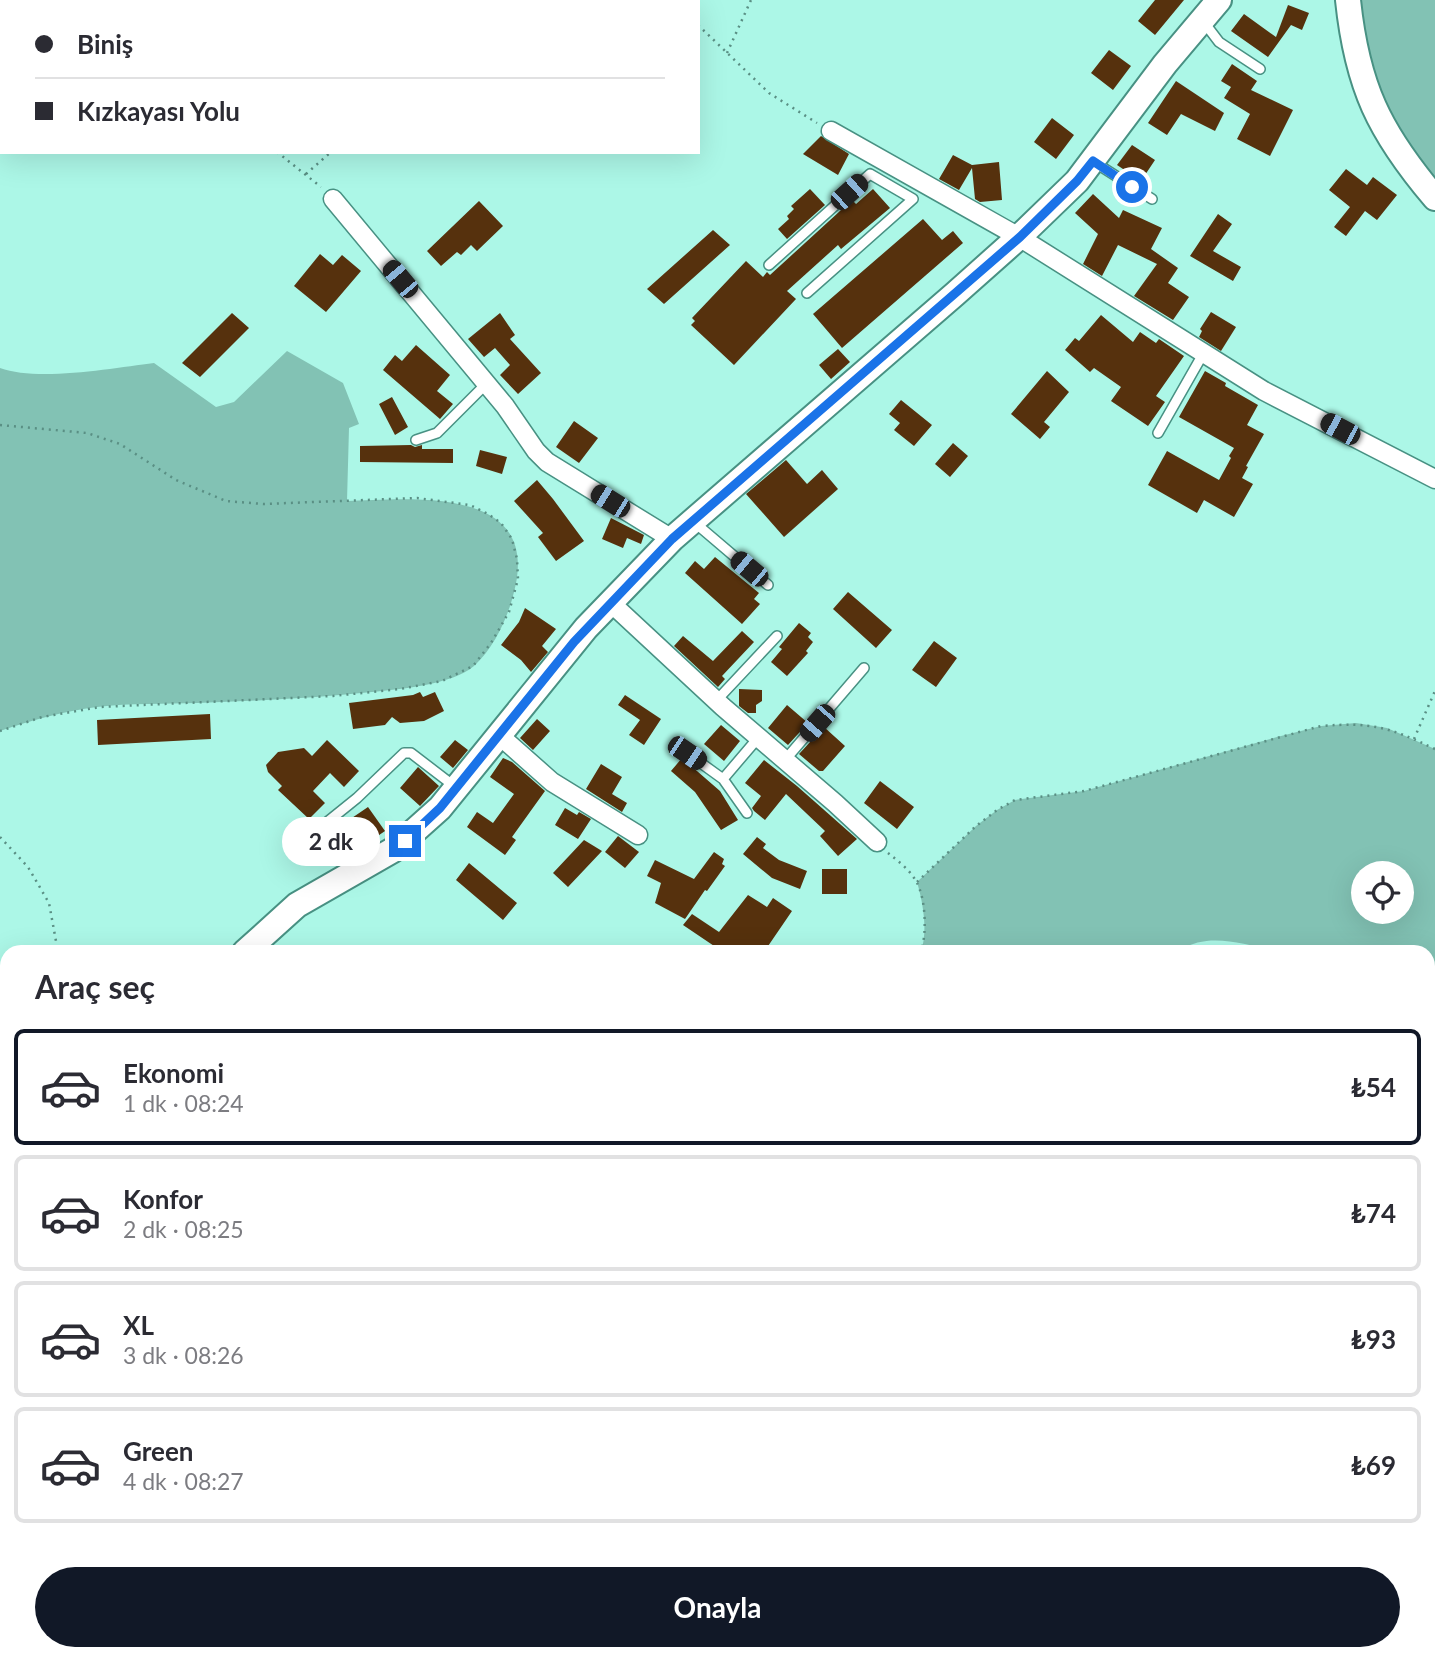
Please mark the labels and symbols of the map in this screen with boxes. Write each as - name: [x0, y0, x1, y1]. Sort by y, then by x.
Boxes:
- car: [827, 170, 872, 214]
- route start: [1116, 171, 1148, 203]
- car: [379, 256, 422, 302]
- car: [1317, 410, 1364, 448]
- car: [587, 481, 634, 521]
- car: [727, 547, 772, 591]
- car: [796, 700, 839, 746]
- car: [664, 733, 711, 773]
- callout: 2 dk: [282, 816, 380, 866]
- route end: [389, 825, 421, 857]

